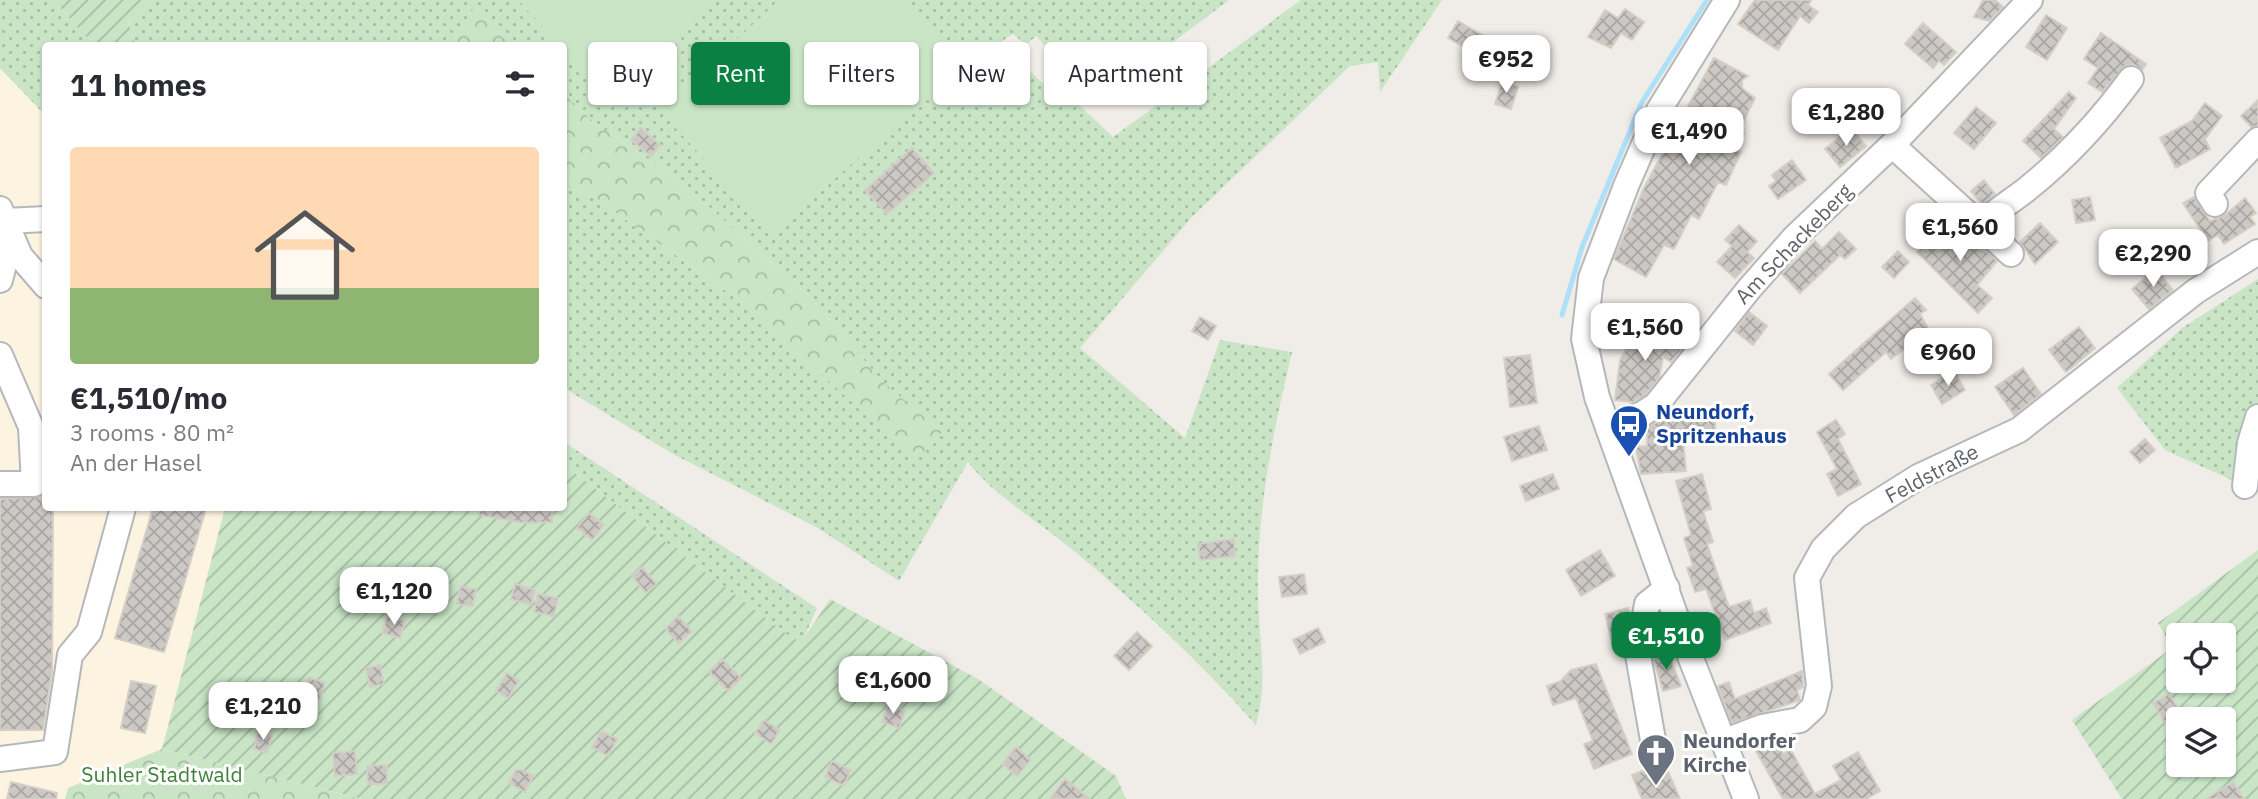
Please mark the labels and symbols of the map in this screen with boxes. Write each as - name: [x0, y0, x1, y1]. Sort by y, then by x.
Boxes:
- pin: €952: [1465, 36, 1547, 95]
- pin: €1,280: [1789, 88, 1903, 148]
- pin: €1,490: [1632, 108, 1746, 167]
- street label: Am Schackeberg: [1729, 177, 1858, 310]
- pin: €1,560: [1903, 204, 2017, 263]
- pin: €2,290: [2096, 230, 2210, 289]
- pin: €1,560: [1588, 304, 1702, 363]
- pin: €960: [1907, 328, 1989, 388]
- place label: Neundorf, Spritzenhaus: [1656, 397, 1787, 449]
- bus stop icon: Neundorf, Spritzenhaus: [1608, 403, 1650, 458]
- street label: Feldstraße: [1880, 437, 1983, 509]
- pin: €1,120: [337, 568, 451, 627]
- pin: €1,510: [1609, 612, 1723, 672]
- pin: €1,600: [836, 656, 950, 716]
- pin: €1,210: [206, 682, 320, 742]
- place label: Neundorfer Kirche: [1683, 726, 1797, 778]
- church icon: Neundorfer Kirche: [1635, 732, 1677, 787]
- park label: Suhler Stadtwald: [81, 760, 243, 788]

